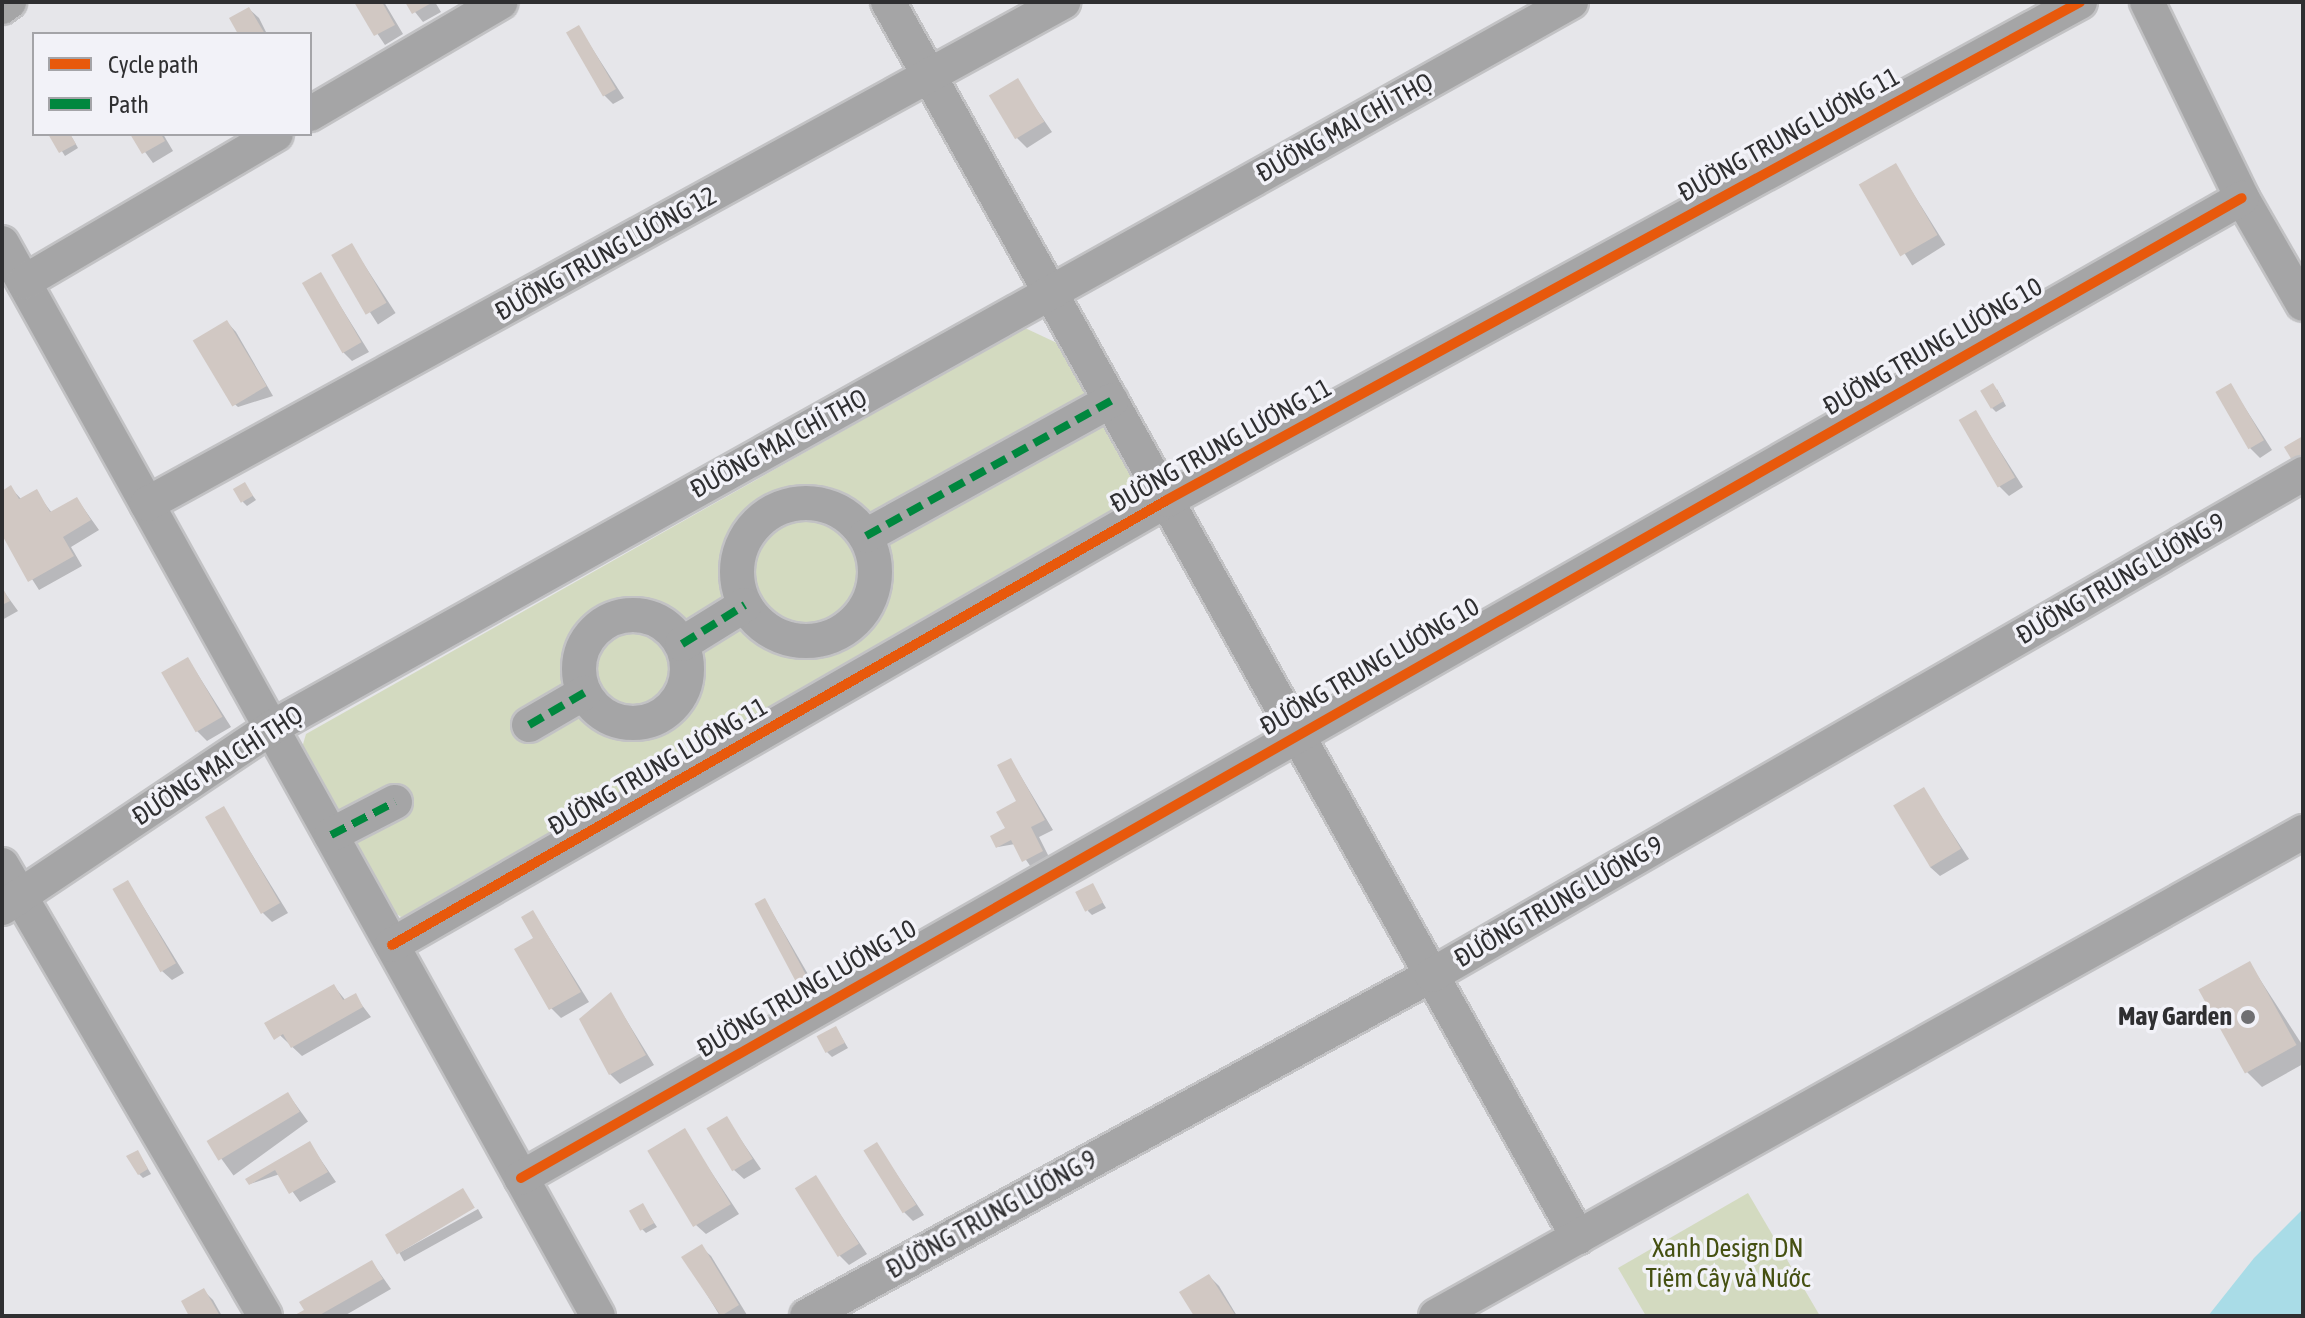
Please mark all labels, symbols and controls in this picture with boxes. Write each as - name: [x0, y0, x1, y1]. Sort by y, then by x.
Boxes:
- legend: [32, 32, 312, 136]
- text: Cycle path: [108, 51, 199, 78]
- street label: ĐƯỜNG TRUNG LƯƠNG 11: [1673, 61, 1905, 209]
- street label: ĐƯỜNG MAI CHÍ THỌ: [1251, 67, 1439, 189]
- text: Path: [108, 91, 149, 118]
- street label: ĐƯỜNG TRUNG LƯƠNG 12: [490, 180, 722, 328]
- street label: ĐƯỜNG TRUNG LƯƠNG 10: [1818, 272, 2048, 422]
- street label: ĐƯỜNG TRUNG LƯƠNG 11: [1105, 372, 1337, 520]
- street label: ĐƯỜNG MAI CHÍ THỌ: [685, 383, 873, 505]
- street label: ĐƯỜNG TRUNG LƯƠNG 9: [2011, 507, 2231, 651]
- street label: ĐƯỜNG TRUNG LƯƠNG 10: [1255, 592, 1485, 742]
- street label: ĐƯỜNG TRUNG LƯƠNG 11: [543, 692, 773, 842]
- street label: ĐƯỜNG MAI CHÍ THỌ: [127, 699, 309, 833]
- street label: ĐƯỜNG TRUNG LƯƠNG 9: [1449, 830, 1669, 974]
- street label: ĐƯỜNG TRUNG LƯƠNG 10: [692, 914, 922, 1064]
- place label: May Garden: [2118, 1001, 2232, 1033]
- marker: May Garden: [2239, 1008, 2257, 1026]
- street label: ĐƯỜNG TRUNG LƯƠNG 9: [881, 1144, 1103, 1286]
- park label: Xanh Design DN Tiệm Cây và Nước: [1646, 1233, 1810, 1294]

